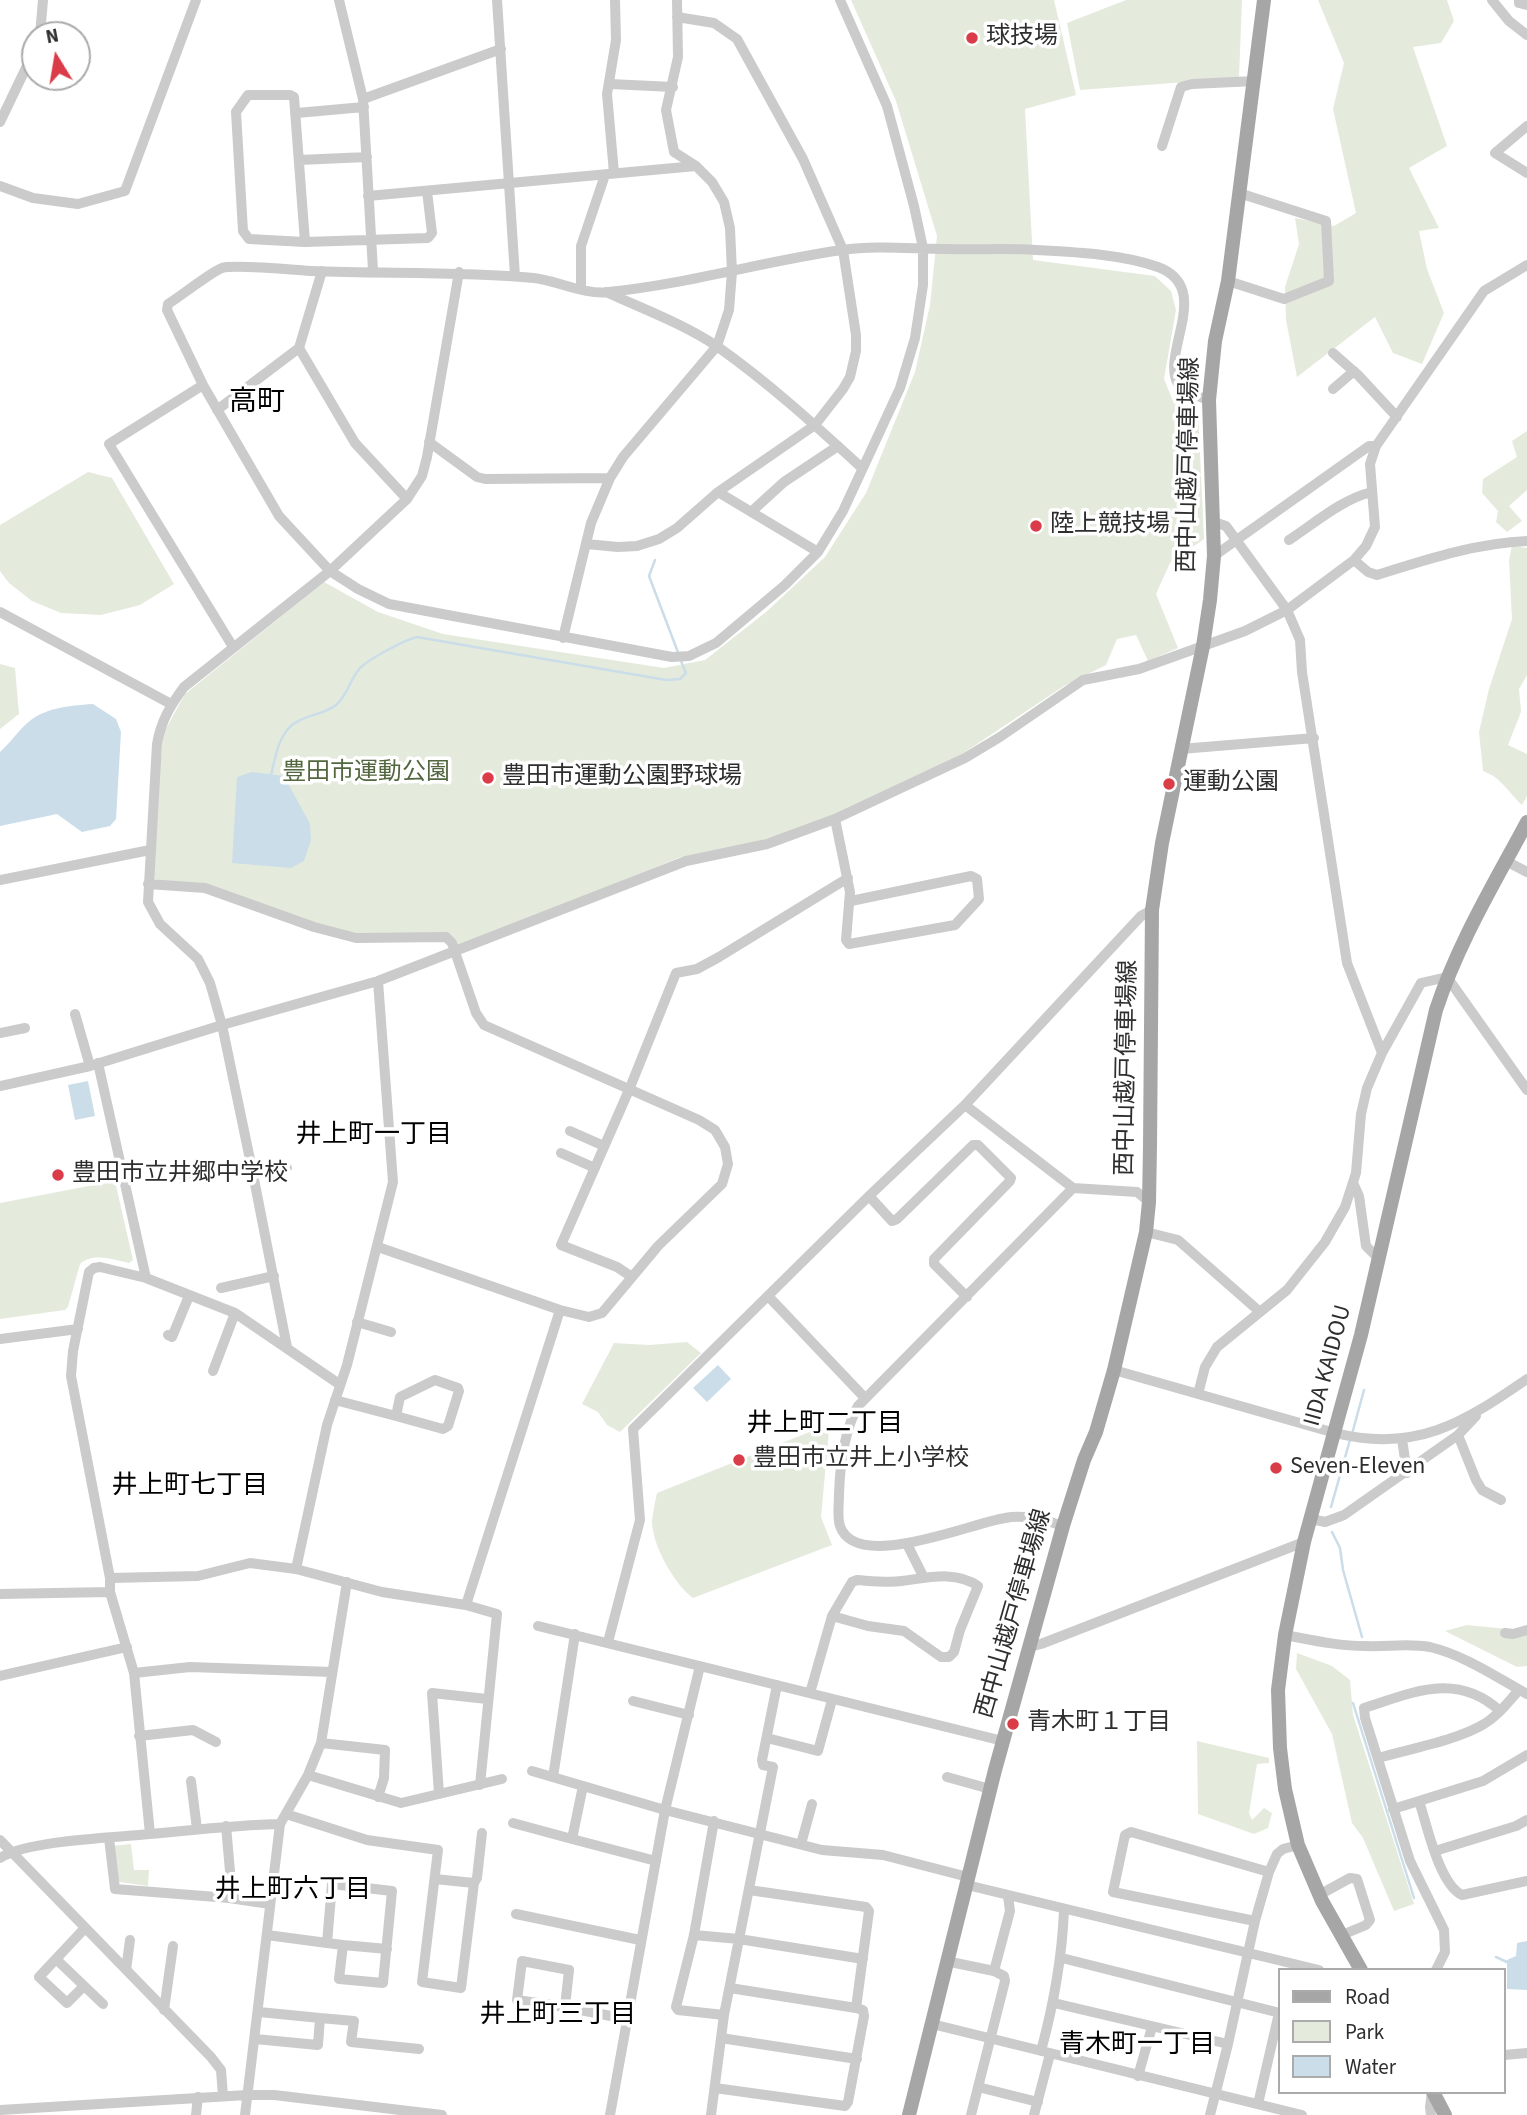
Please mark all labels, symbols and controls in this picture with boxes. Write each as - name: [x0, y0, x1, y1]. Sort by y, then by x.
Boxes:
- north arrow: [21, 21, 91, 91]
- text: N: [43, 22, 61, 51]
- place label: 球技場: [986, 24, 1058, 52]
- marker: 球技場: [964, 30, 980, 46]
- street label: 西中山越戸停車場線: [1174, 357, 1206, 573]
- district label: 高町: [229, 387, 285, 421]
- place label: 陸上競技場: [1050, 512, 1170, 540]
- marker: 陸上競技場: [1028, 518, 1044, 534]
- park label: 豊田市運動公園: [282, 760, 450, 788]
- place label: 豊田市運動公園野球場: [502, 764, 742, 792]
- marker: 豊田市運動公園野球場: [480, 770, 496, 786]
- place label: 運動公園: [1183, 770, 1279, 798]
- marker: 運動公園: [1161, 776, 1177, 792]
- street label: 西中山越戸停車場線: [1112, 960, 1144, 1176]
- district label: 井上町一丁目: [296, 1120, 452, 1152]
- place label: 豊田市立井郷中学校: [72, 1161, 288, 1189]
- marker: 豊田市立井郷中学校: [50, 1167, 66, 1183]
- street label: IIDA KAIDOU: [1299, 1302, 1359, 1430]
- district label: 井上町二丁目: [747, 1409, 903, 1441]
- place label: 豊田市立井上小学校: [753, 1446, 969, 1474]
- marker: 豊田市立井上小学校: [731, 1452, 747, 1468]
- place label: Seven-Eleven: [1290, 1454, 1425, 1482]
- marker: Seven-Eleven: [1268, 1460, 1284, 1476]
- district label: 井上町七丁目: [112, 1471, 268, 1503]
- street label: 西中山越戸停車場線: [971, 1506, 1059, 1722]
- place label: 青木町１丁目: [1027, 1710, 1171, 1738]
- marker: 青木町１丁目: [1005, 1716, 1021, 1732]
- district label: 井上町六丁目: [215, 1875, 371, 1907]
- legend: [1278, 1968, 1506, 2094]
- text: Road: [1345, 1982, 1390, 2012]
- district label: 井上町三丁目: [480, 2000, 636, 2032]
- text: Park: [1345, 2017, 1384, 2047]
- district label: 青木町一丁目: [1059, 2030, 1215, 2062]
- text: Water: [1345, 2052, 1396, 2082]

